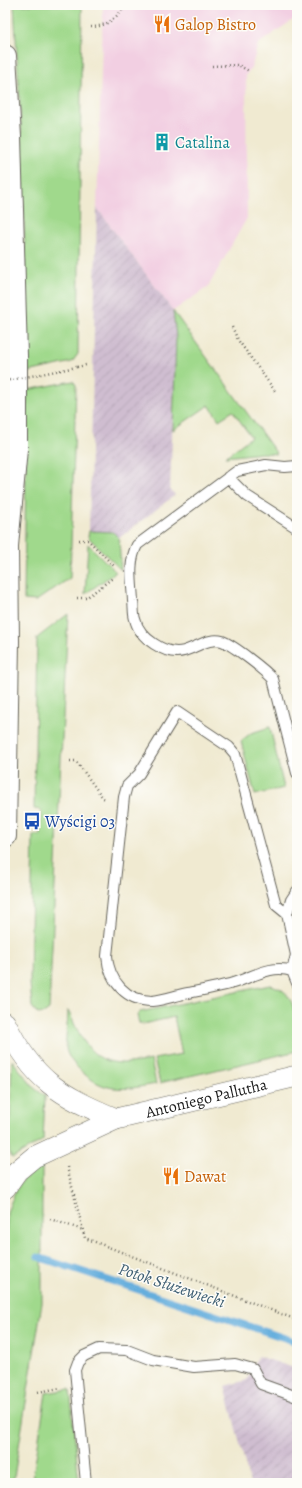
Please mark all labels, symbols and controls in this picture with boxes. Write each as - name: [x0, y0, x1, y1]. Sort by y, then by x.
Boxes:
- restaurant icon: Galop Bistro: [152, 14, 172, 34]
- place label: Galop Bistro: [175, 14, 256, 36]
- building icon: Catalina: [152, 132, 172, 152]
- place label: Catalina: [175, 132, 230, 154]
- bus stop icon: Wyścigi 03: [22, 811, 42, 831]
- place label: Wyścigi 03: [44, 811, 115, 833]
- street label: Antoniego Pallutha: [143, 1073, 270, 1124]
- restaurant icon: Dawat: [161, 1166, 181, 1186]
- place label: Dawat: [184, 1166, 226, 1188]
- water label: Potok Służewiecki: [116, 1257, 229, 1314]

